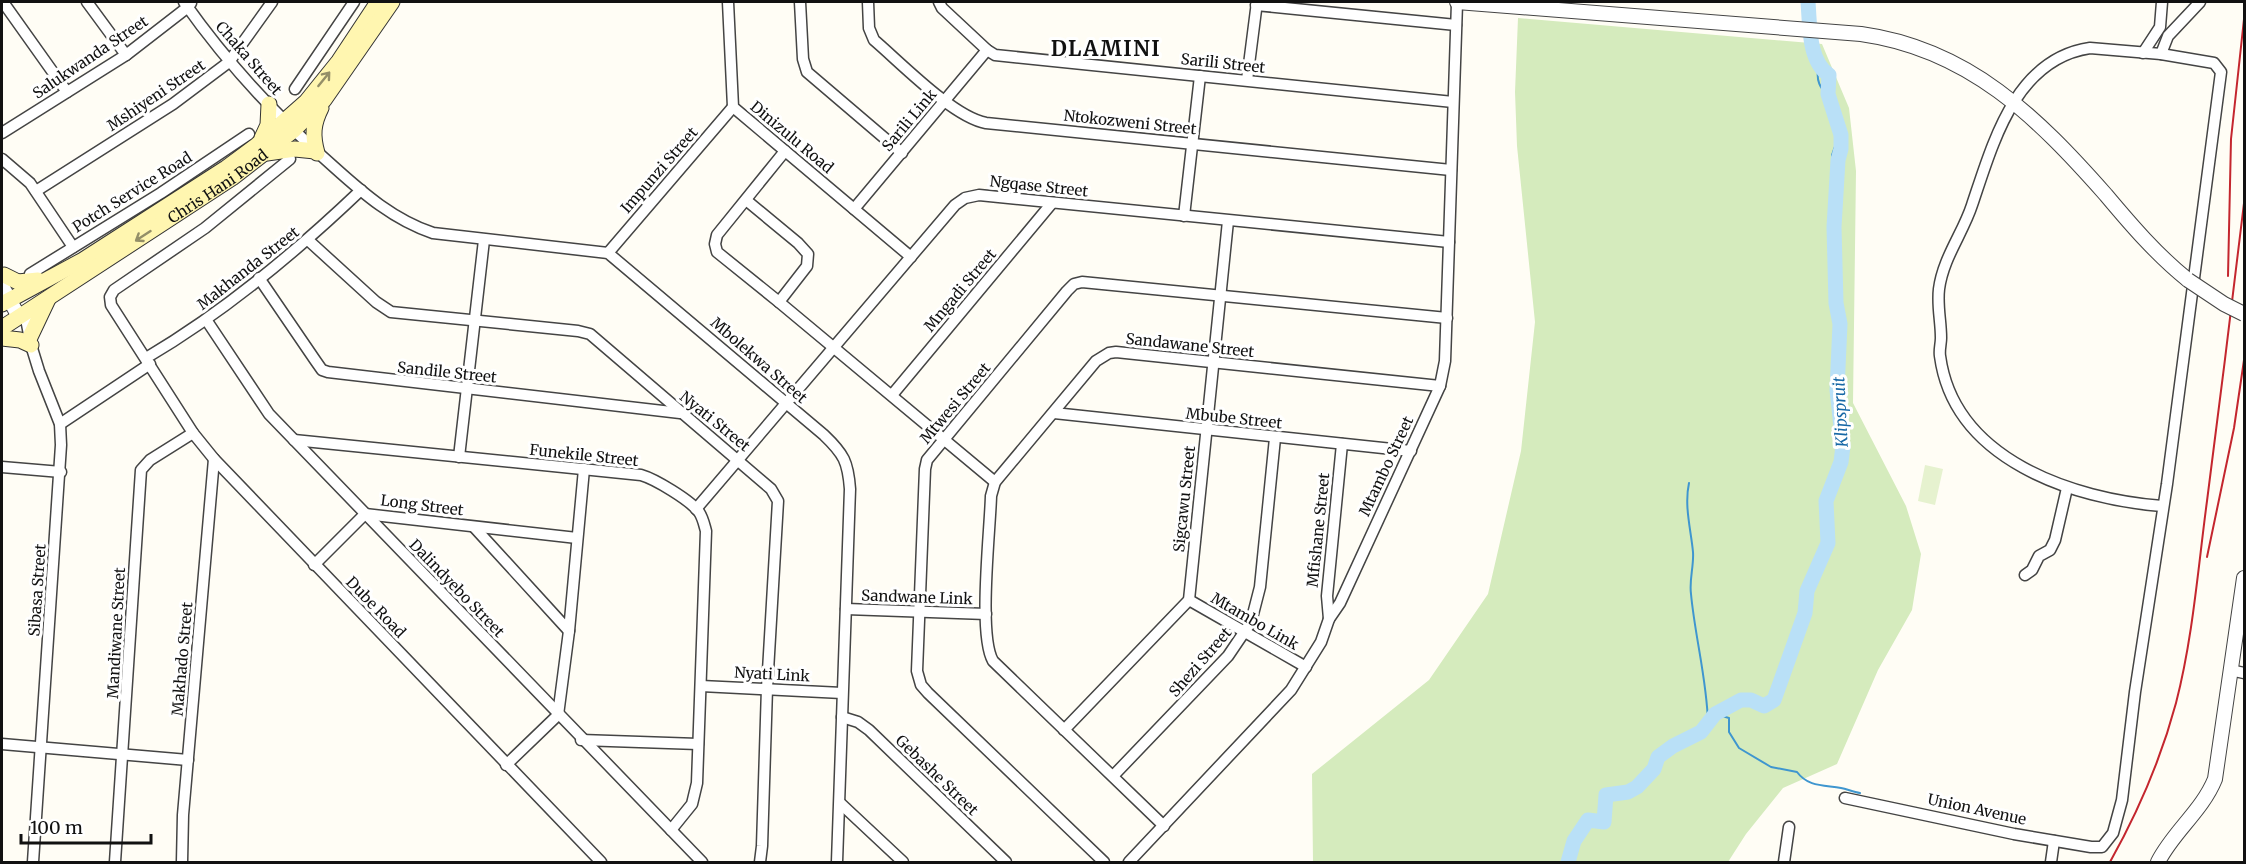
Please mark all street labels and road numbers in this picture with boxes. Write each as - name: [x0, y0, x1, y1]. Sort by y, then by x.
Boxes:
- street label: Salukwanda Street: [29, 11, 151, 103]
- street label: Chaka Street: [212, 17, 286, 99]
- street label: Sarili Street: [1180, 49, 1266, 77]
- street label: Mshiyeni Street: [103, 55, 209, 135]
- street label: Sarili Link: [877, 85, 941, 155]
- street label: Dinizulu Road: [747, 97, 837, 177]
- street label: Ntokozweni Street: [1063, 106, 1197, 138]
- street label: Impunzi Street: [616, 123, 702, 217]
- street label: Chris Hani Road: [164, 145, 271, 227]
- street label: Potch Service Road: [69, 148, 195, 236]
- street label: Ngqase Street: [989, 171, 1089, 201]
- street label: Makhanda Street: [193, 222, 303, 314]
- street label: Mngadi Street: [920, 245, 1000, 335]
- street label: Mbolekwa Street: [707, 313, 811, 407]
- street label: Sandawane Street: [1125, 329, 1255, 361]
- street label: Sandile Street: [396, 357, 498, 387]
- street label: Mtwesi Street: [916, 359, 994, 447]
- street label: Nyati Street: [676, 387, 754, 455]
- street label: Mbube Street: [1185, 403, 1283, 433]
- street label: Mtambo Street: [1355, 413, 1417, 519]
- street label: Funekile Street: [529, 440, 640, 470]
- street label: Sigcawu Street: [1169, 445, 1199, 553]
- street label: Mfishane Street: [1303, 472, 1333, 588]
- street label: Long Street: [379, 490, 465, 520]
- street label: Dalindyebo Street: [405, 535, 509, 641]
- street label: Sibasa Street: [24, 543, 50, 637]
- street label: Mandiwane Street: [103, 567, 129, 699]
- street label: Dube Road: [342, 572, 410, 642]
- street label: Sandwane Link: [861, 586, 974, 608]
- street label: Mtambo Link: [1208, 588, 1303, 654]
- street label: Makhado Street: [168, 601, 196, 717]
- street label: Shezi Street: [1165, 623, 1235, 701]
- street label: Nyati Link: [734, 663, 811, 685]
- street label: Gebashe Street: [892, 731, 982, 819]
- street label: Union Avenue: [1926, 789, 2028, 829]

